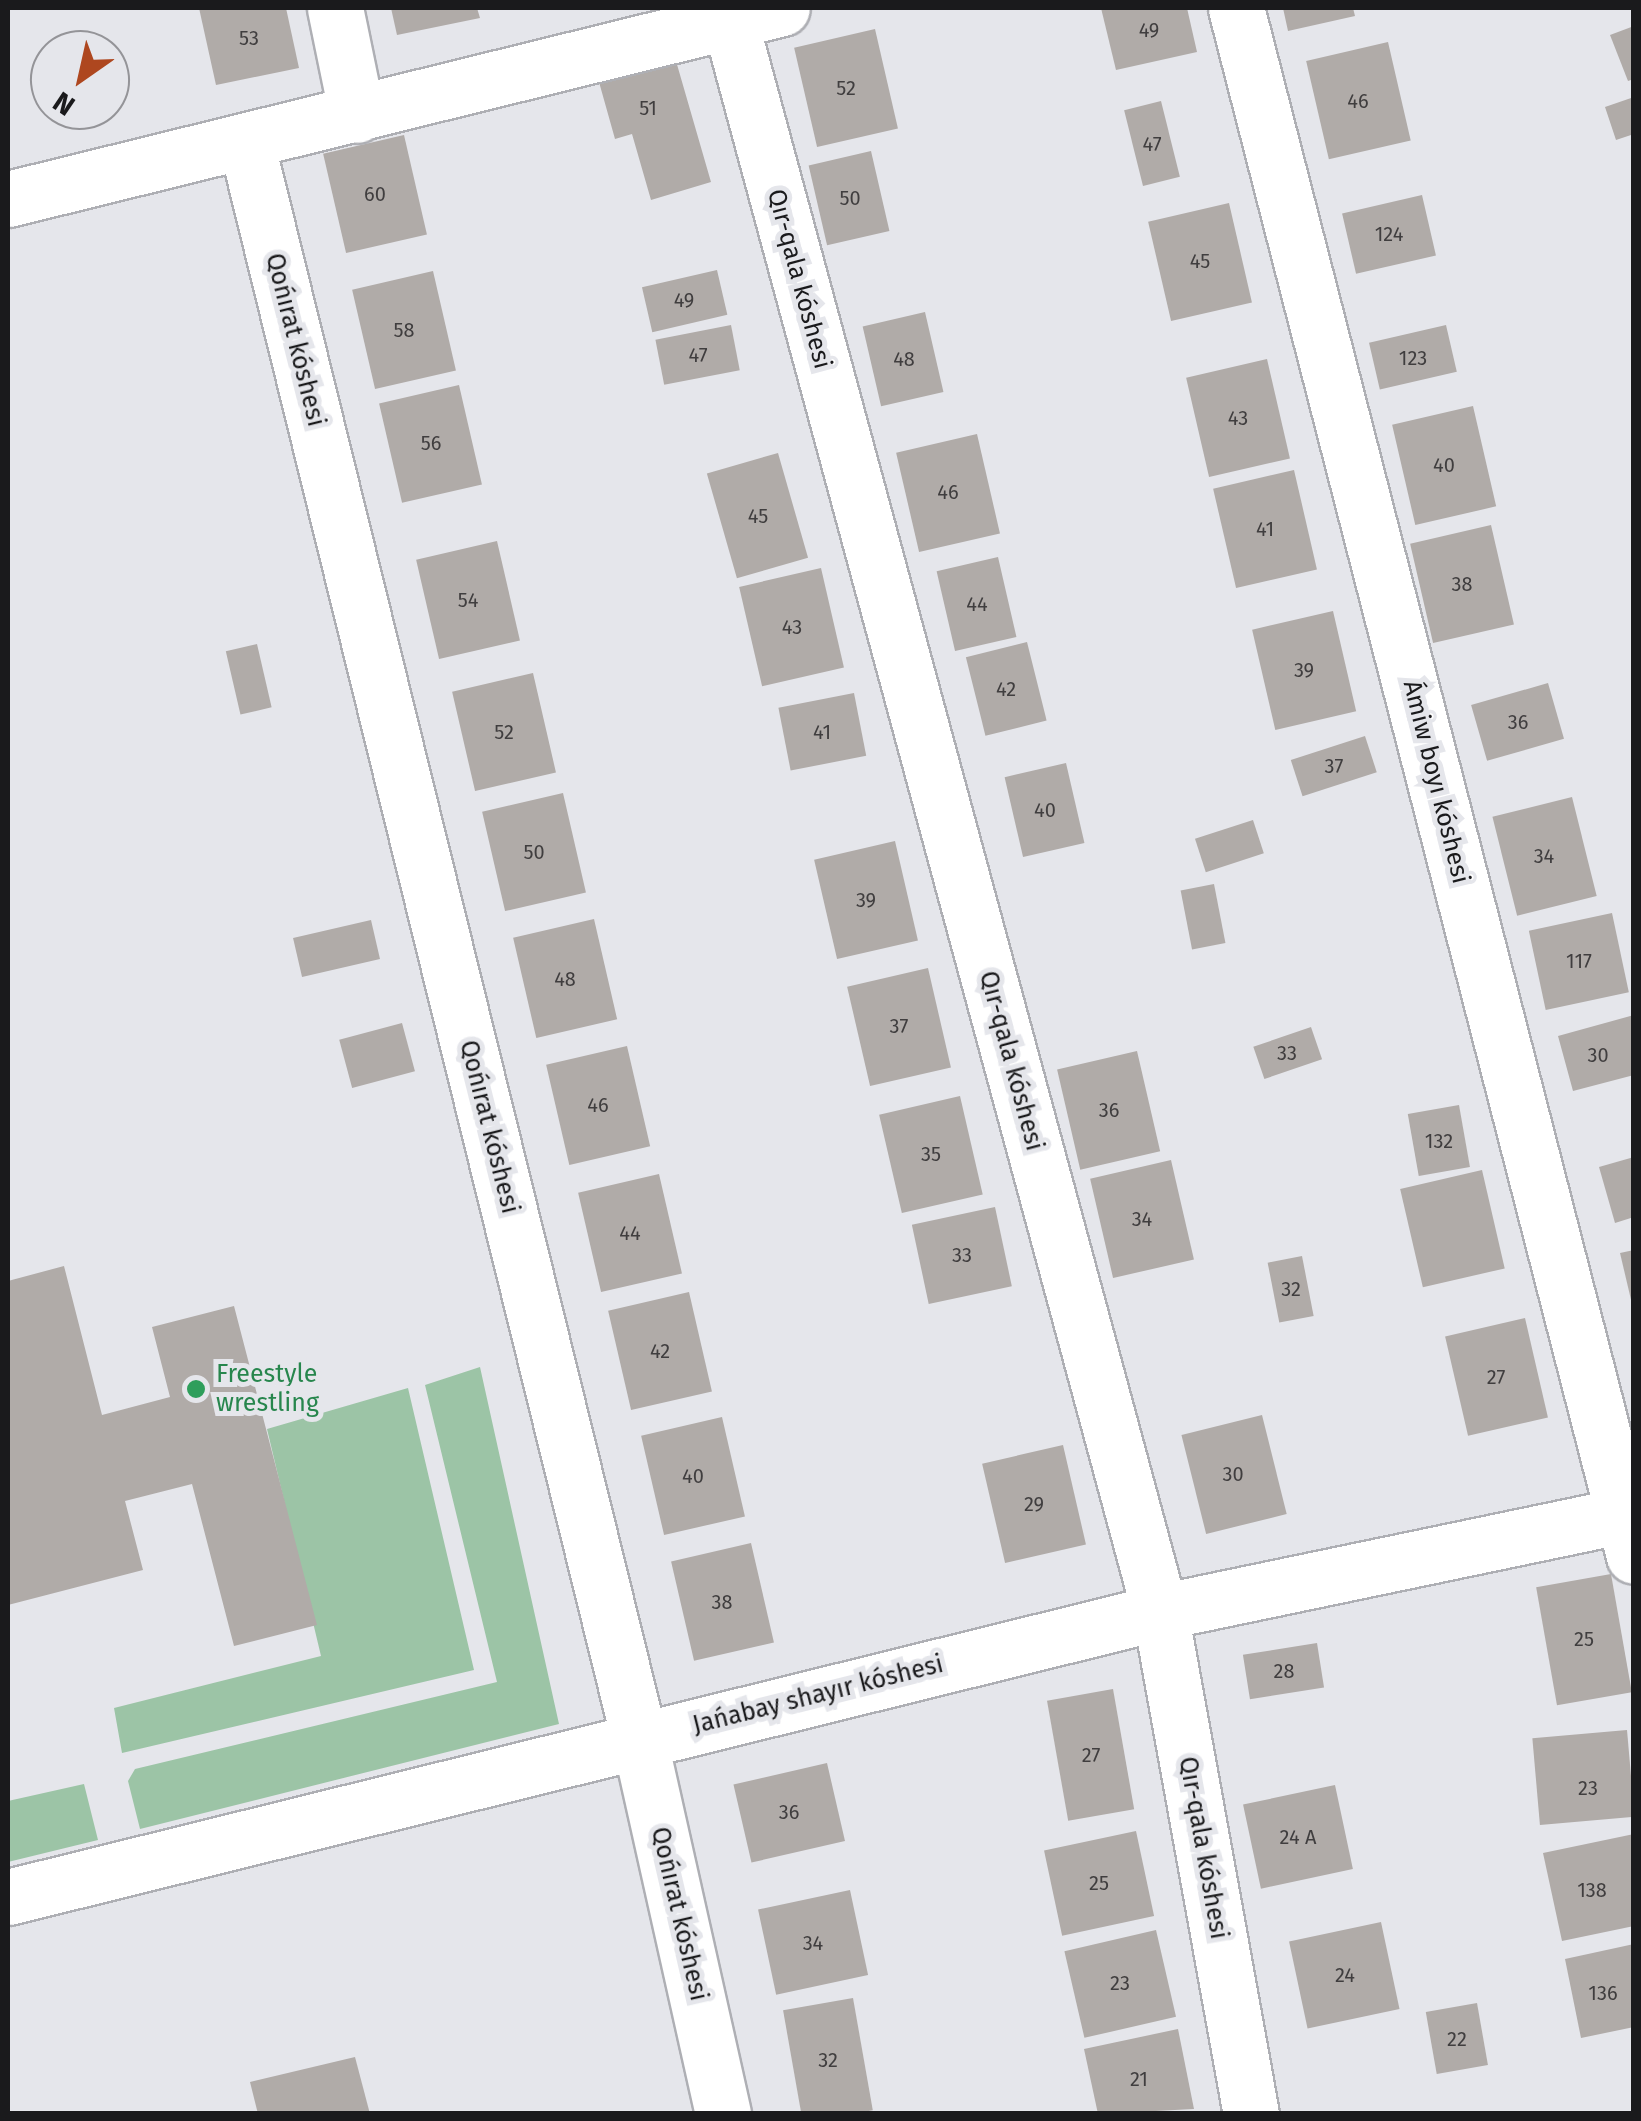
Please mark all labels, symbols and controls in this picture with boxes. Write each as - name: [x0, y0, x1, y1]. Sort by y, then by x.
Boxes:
- house number: 49: [1139, 18, 1159, 42]
- house number: 53: [239, 26, 259, 50]
- north arrow: [30, 30, 130, 130]
- house number: 52: [836, 76, 856, 100]
- text: N: [47, 85, 81, 123]
- house number: 46: [1347, 89, 1369, 113]
- house number: 51: [639, 96, 657, 120]
- house number: 47: [1142, 132, 1162, 156]
- house number: 60: [364, 182, 386, 206]
- street label: Qır-qala kóshesi: [761, 186, 837, 372]
- house number: 50: [839, 186, 861, 210]
- house number: 124: [1375, 222, 1403, 246]
- house number: 45: [1190, 249, 1210, 273]
- street label: Qońırat kóshesi: [259, 250, 331, 430]
- house number: 49: [674, 288, 694, 312]
- house number: 58: [393, 318, 415, 342]
- house number: 47: [688, 343, 708, 367]
- house number: 123: [1399, 346, 1427, 370]
- house number: 48: [893, 347, 915, 371]
- house number: 43: [1228, 406, 1248, 430]
- house number: 56: [421, 431, 441, 455]
- house number: 40: [1433, 453, 1455, 477]
- house number: 46: [937, 480, 959, 504]
- house number: 45: [748, 504, 768, 528]
- house number: 41: [1256, 517, 1274, 541]
- house number: 38: [1452, 572, 1472, 596]
- house number: 54: [458, 588, 478, 612]
- house number: 44: [966, 592, 988, 616]
- house number: 43: [782, 615, 802, 639]
- house number: 39: [1294, 658, 1314, 682]
- house number: 42: [996, 677, 1016, 701]
- street label: Ámiw boyı kóshesi: [1396, 677, 1476, 887]
- house number: 36: [1508, 710, 1528, 734]
- house number: 52: [494, 720, 514, 744]
- house number: 41: [813, 720, 831, 744]
- house number: 37: [1325, 754, 1343, 778]
- house number: 40: [1034, 798, 1056, 822]
- house number: 50: [523, 840, 545, 864]
- house number: 34: [1534, 844, 1554, 868]
- house number: 39: [856, 888, 876, 912]
- house number: 117: [1566, 949, 1592, 973]
- house number: 48: [554, 967, 576, 991]
- street label: Qır-qala kóshesi: [973, 968, 1049, 1154]
- house number: 37: [890, 1014, 908, 1038]
- street label: Qońırat kóshesi: [453, 1037, 525, 1217]
- house number: 33: [1277, 1041, 1297, 1065]
- house number: 30: [1587, 1043, 1609, 1067]
- house number: 46: [587, 1093, 609, 1117]
- house number: 36: [1099, 1098, 1119, 1122]
- house number: 132: [1425, 1129, 1453, 1153]
- house number: 35: [921, 1142, 941, 1166]
- house number: 34: [1132, 1207, 1152, 1231]
- house number: 44: [619, 1221, 641, 1245]
- house number: 33: [952, 1243, 972, 1267]
- house number: 32: [1281, 1277, 1301, 1301]
- house number: 42: [650, 1339, 670, 1363]
- place label: Freestyle wrestling: [216, 1360, 319, 1419]
- house number: 27: [1487, 1365, 1505, 1389]
- marker: Freestyle wrestling: [185, 1378, 207, 1400]
- house number: 30: [1222, 1462, 1244, 1486]
- house number: 40: [682, 1464, 704, 1488]
- house number: 29: [1024, 1492, 1044, 1516]
- house number: 38: [712, 1590, 732, 1614]
- house number: 25: [1574, 1627, 1594, 1651]
- street label: Jańabay shayır kóshesi: [690, 1649, 946, 1741]
- house number: 28: [1274, 1659, 1294, 1683]
- house number: 27: [1082, 1743, 1100, 1767]
- street label: Qır-qala kóshesi: [1172, 1754, 1234, 1942]
- house number: 23: [1578, 1776, 1598, 1800]
- house number: 36: [779, 1800, 799, 1824]
- street label: Qońırat kóshesi: [644, 1824, 714, 2004]
- house number: 24 А: [1280, 1825, 1316, 1849]
- house number: 25: [1089, 1871, 1109, 1895]
- house number: 138: [1577, 1878, 1607, 1902]
- house number: 34: [803, 1931, 823, 1955]
- house number: 24: [1335, 1963, 1355, 1987]
- house number: 23: [1110, 1971, 1130, 1995]
- house number: 136: [1588, 1981, 1618, 2005]
- house number: 22: [1447, 2027, 1467, 2051]
- house number: 32: [818, 2048, 838, 2072]
- house number: 21: [1130, 2067, 1148, 2091]

